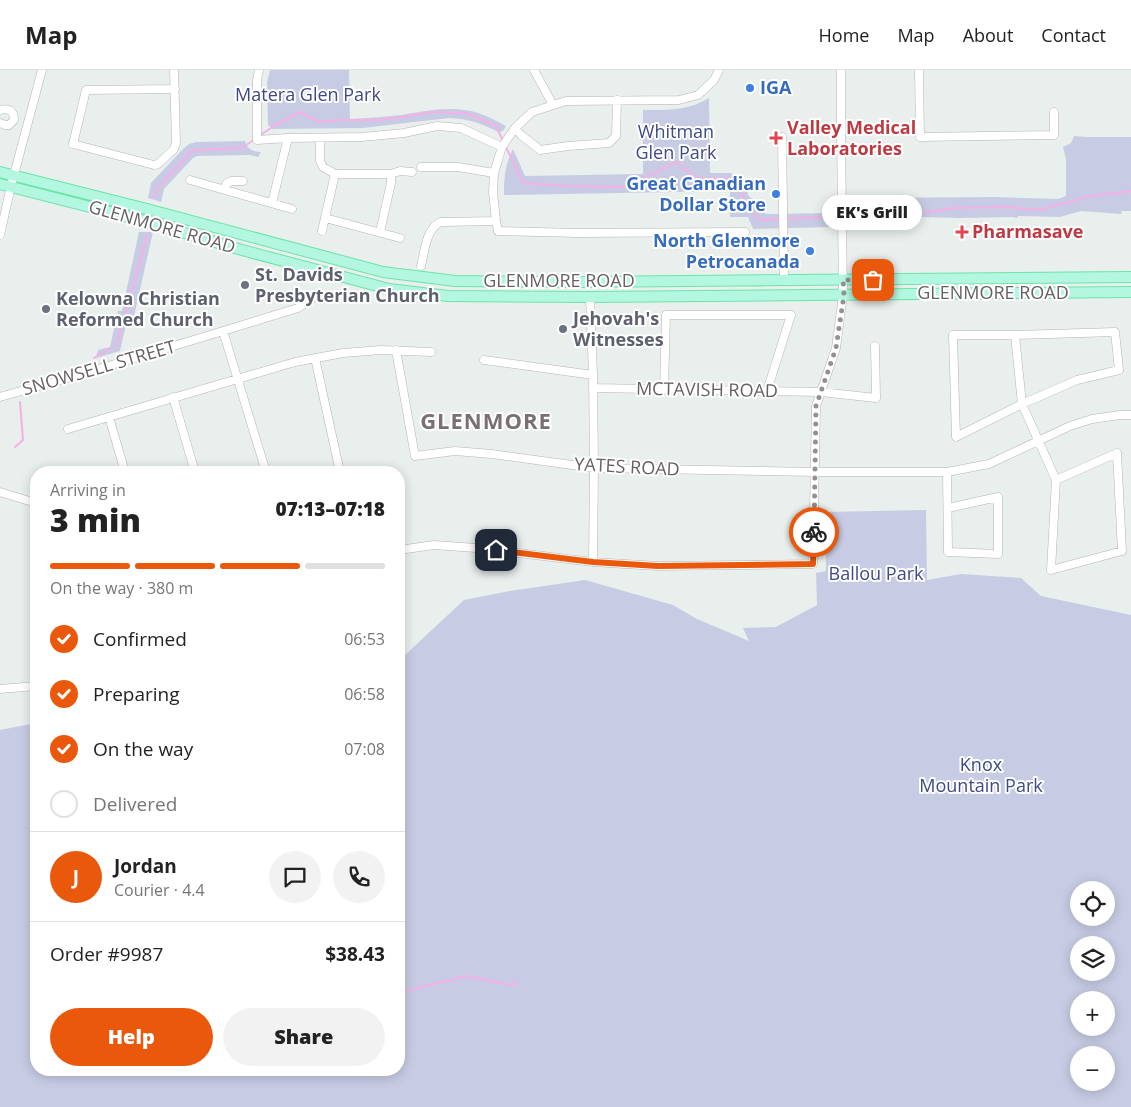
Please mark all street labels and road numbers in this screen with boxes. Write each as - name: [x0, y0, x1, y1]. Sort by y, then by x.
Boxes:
- street label: GLENMORE ROAD: [86, 194, 238, 258]
- street label: GLENMORE ROAD: [483, 268, 635, 292]
- street label: GLENMORE ROAD: [917, 280, 1069, 304]
- street label: SNOWSELL STREET: [19, 334, 178, 400]
- street label: MCTAVISH ROAD: [636, 376, 778, 402]
- street label: YATES ROAD: [574, 451, 680, 481]

